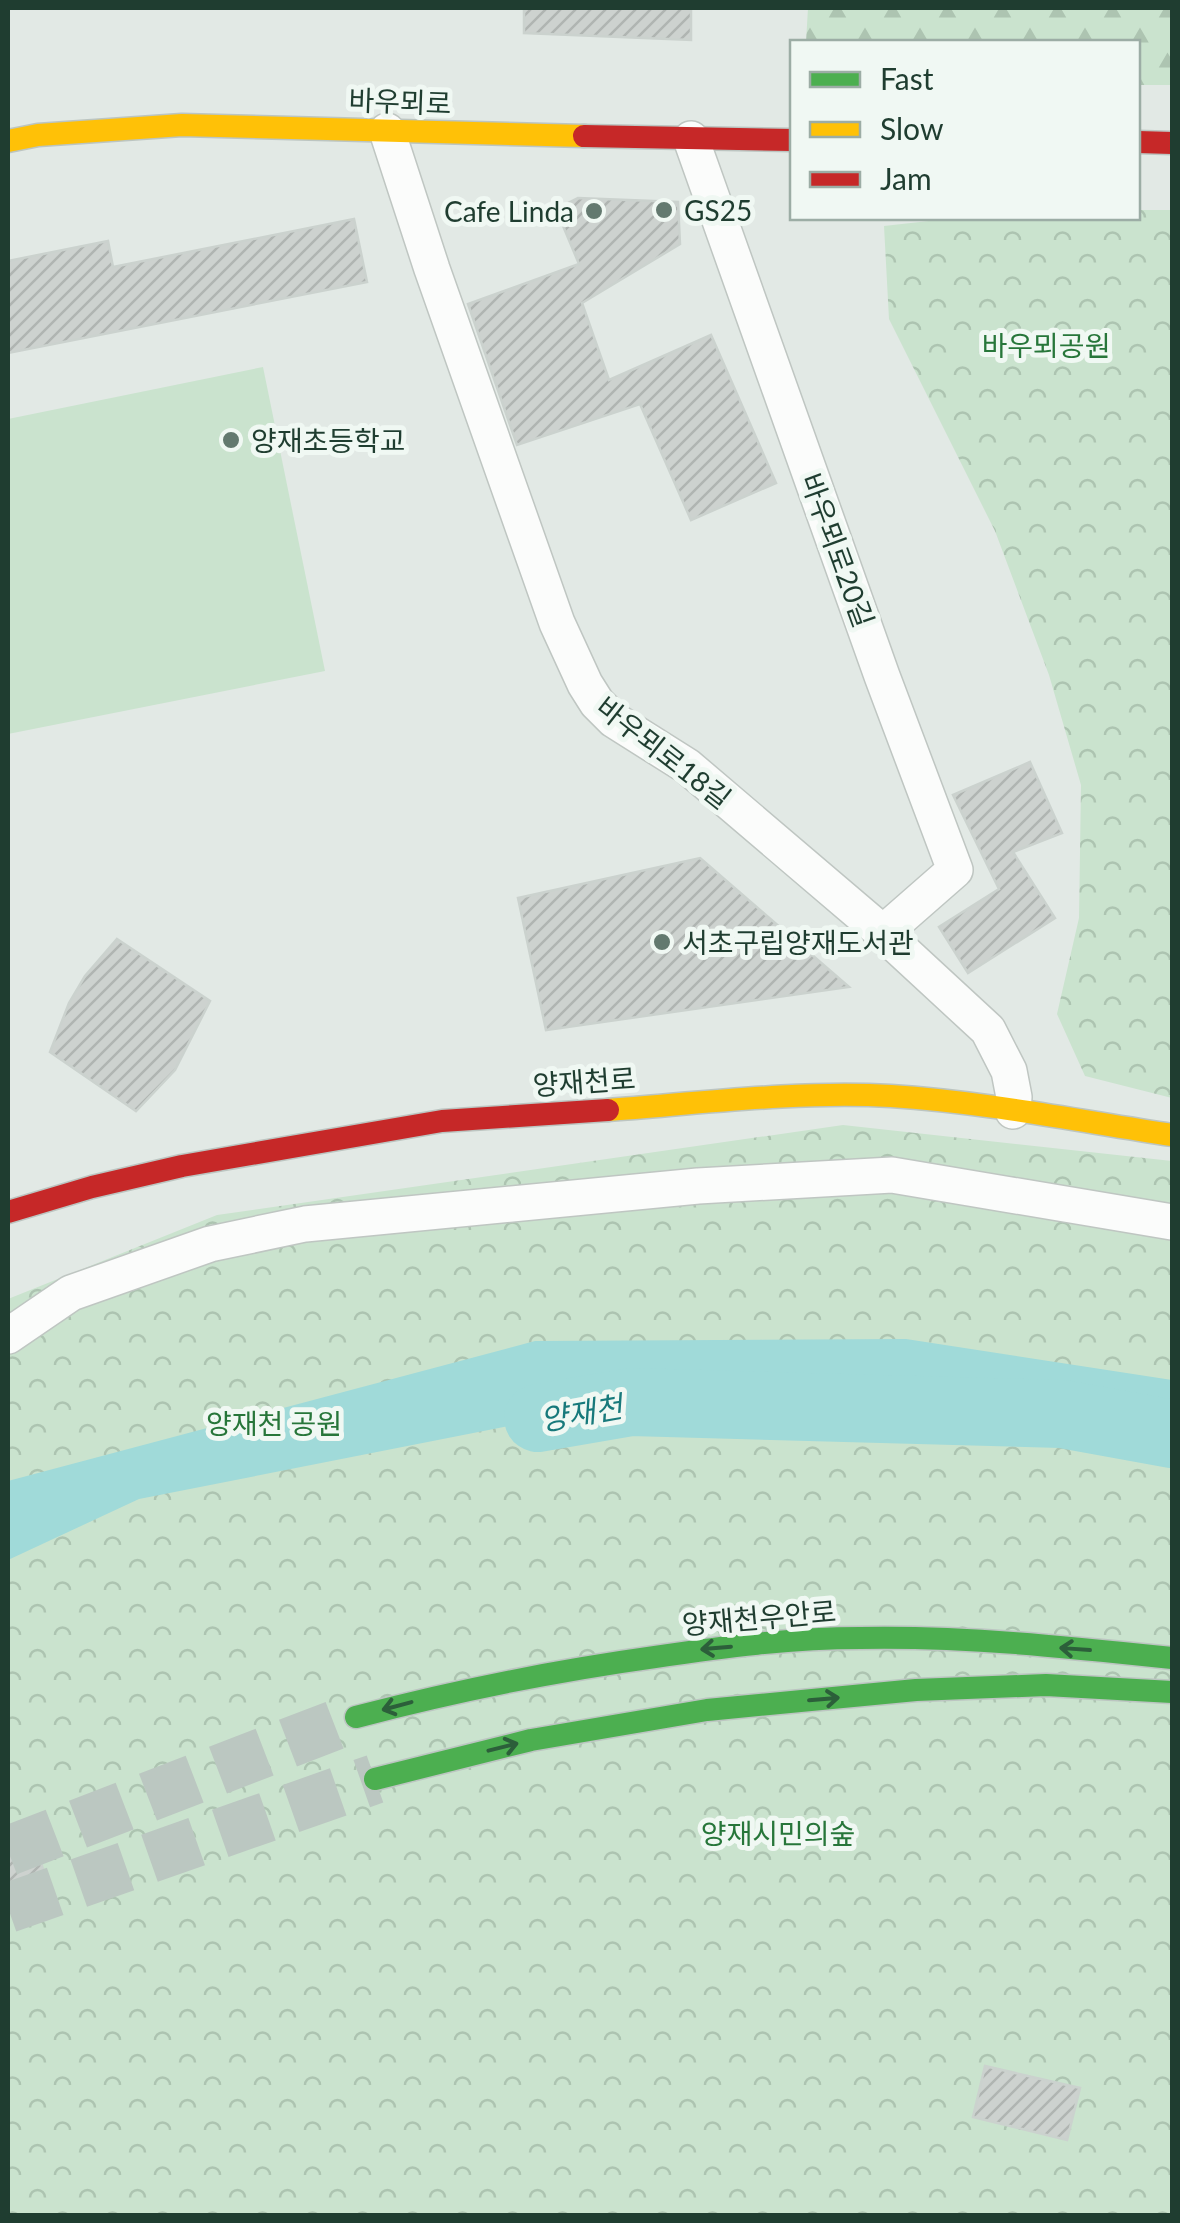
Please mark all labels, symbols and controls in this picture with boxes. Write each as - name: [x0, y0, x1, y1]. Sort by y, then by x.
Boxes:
- legend: [790, 40, 1140, 220]
- text: Fast: [880, 60, 934, 96]
- street label: 바우뫼로: [348, 82, 452, 120]
- text: Slow: [880, 110, 944, 146]
- text: Jam: [880, 160, 932, 196]
- place label: GS25: [684, 193, 752, 227]
- place label: Cafe Linda: [444, 194, 574, 228]
- marker: GS25: [653, 199, 675, 221]
- marker: Cafe Linda: [583, 200, 605, 222]
- park label: 바우뫼공원: [982, 328, 1110, 362]
- place label: 양재초등학교: [251, 423, 406, 457]
- marker: 양재초등학교: [220, 429, 242, 451]
- street label: 바우뫼로20길: [794, 468, 882, 632]
- street label: 바우뫼로18길: [590, 689, 738, 815]
- place label: 서초구립양재도서관: [682, 925, 914, 959]
- marker: 서초구립양재도서관: [651, 931, 673, 953]
- street label: 양재천로: [531, 1060, 637, 1102]
- water label: 양재천: [537, 1386, 628, 1437]
- park label: 양재천 공원: [206, 1406, 342, 1440]
- street label: 양재천우안로: [681, 1593, 837, 1641]
- one-way arrow: [701, 1639, 733, 1658]
- one-way arrow: [1060, 1639, 1092, 1658]
- one-way arrow: [808, 1689, 840, 1708]
- one-way arrow: [382, 1698, 413, 1717]
- one-way arrow: [486, 1737, 518, 1755]
- park label: 양재시민의숲: [701, 1816, 855, 1850]

